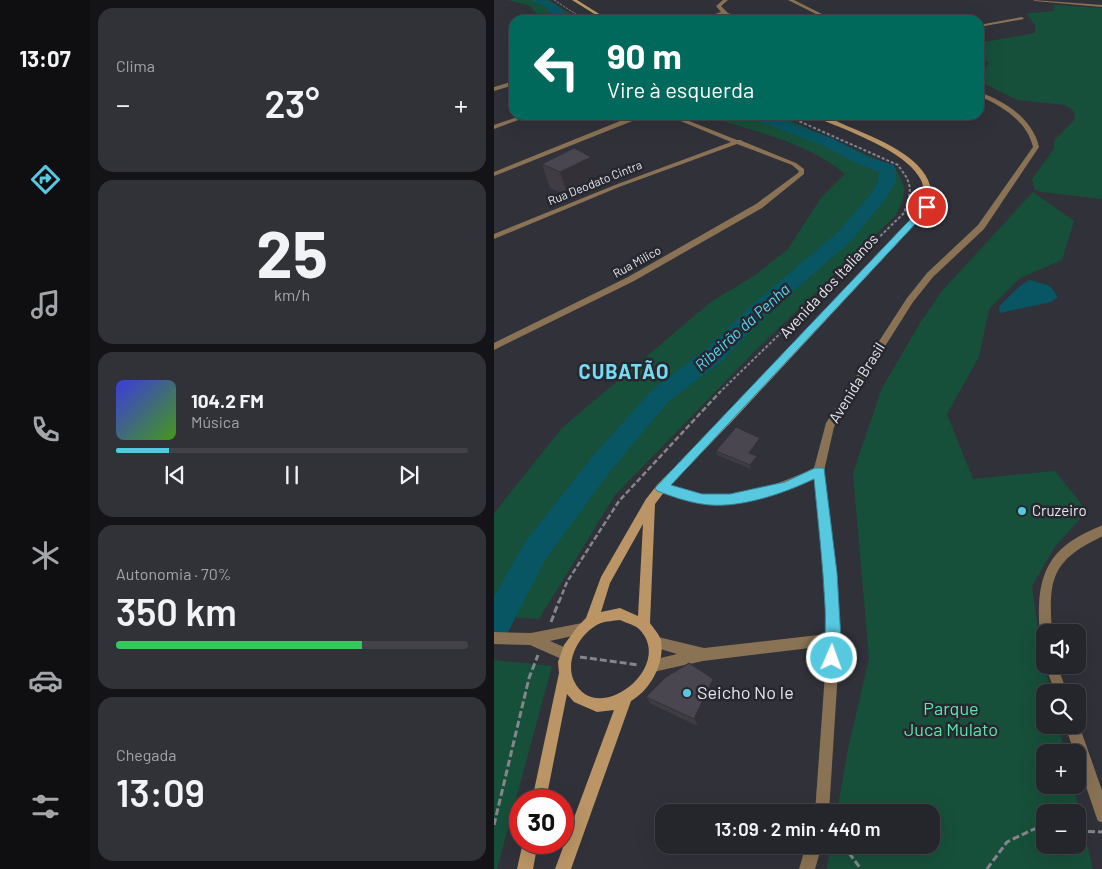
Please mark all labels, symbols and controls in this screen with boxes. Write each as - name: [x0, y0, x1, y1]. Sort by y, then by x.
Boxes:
- text: 90 m: [607, 34, 682, 76]
- icon: left: [524, 35, 589, 100]
- text: 13:07: [19, 45, 71, 71]
- text: Clima: [116, 56, 155, 75]
- text: Vire à esquerda: [607, 76, 754, 102]
- text: 23°: [264, 80, 320, 126]
- text: −: [116, 87, 130, 121]
- text: +: [454, 87, 468, 121]
- street label: Rua Deodato Cintra: [546, 157, 644, 207]
- icon: directions: [28, 162, 63, 197]
- pin: [906, 186, 948, 228]
- icon: arrive: [913, 193, 941, 221]
- text: 25: [256, 213, 328, 291]
- street label: Avenida dos Italianos: [775, 229, 881, 341]
- street label: Rua Milico: [610, 242, 663, 280]
- water label: Ribeirão da Penha: [690, 279, 793, 374]
- text: km/h: [274, 285, 310, 304]
- icon: music: [28, 287, 63, 322]
- street label: Avenida Brasil: [824, 339, 888, 426]
- district label: CUBATÃO: [579, 359, 669, 383]
- text: 104.2 FM: [191, 389, 264, 412]
- icon: phone: [28, 412, 63, 447]
- text: Música: [191, 412, 239, 431]
- icon: previous: [161, 461, 189, 489]
- icon: pause: [278, 461, 306, 489]
- icon: next: [395, 461, 423, 489]
- place label: Cruzeiro: [1032, 501, 1087, 519]
- marker: Cruzeiro: [1016, 505, 1028, 517]
- icon: climate: [28, 538, 63, 573]
- text: Autonomia · 70%: [116, 564, 231, 583]
- text: 350 km: [116, 588, 237, 634]
- map controls: [1036, 624, 1086, 854]
- button: sound: [1036, 624, 1086, 674]
- position arrow: [805, 631, 857, 683]
- icon: car: [28, 663, 63, 698]
- place label: Seicho No Ie: [697, 681, 794, 703]
- button: search: [1036, 684, 1086, 734]
- marker: Seicho No Ie: [681, 687, 693, 699]
- park label: Parque Juca Mulato: [904, 697, 998, 740]
- button: +: [1036, 744, 1086, 794]
- text: Chegada: [116, 745, 176, 764]
- text: 13:09: [116, 769, 205, 815]
- icon: filters: [28, 789, 63, 824]
- speed limit sign: 30: [509, 789, 574, 854]
- button: −: [1036, 804, 1086, 854]
- text: 13:09 · 2 min · 440 m: [715, 817, 880, 840]

